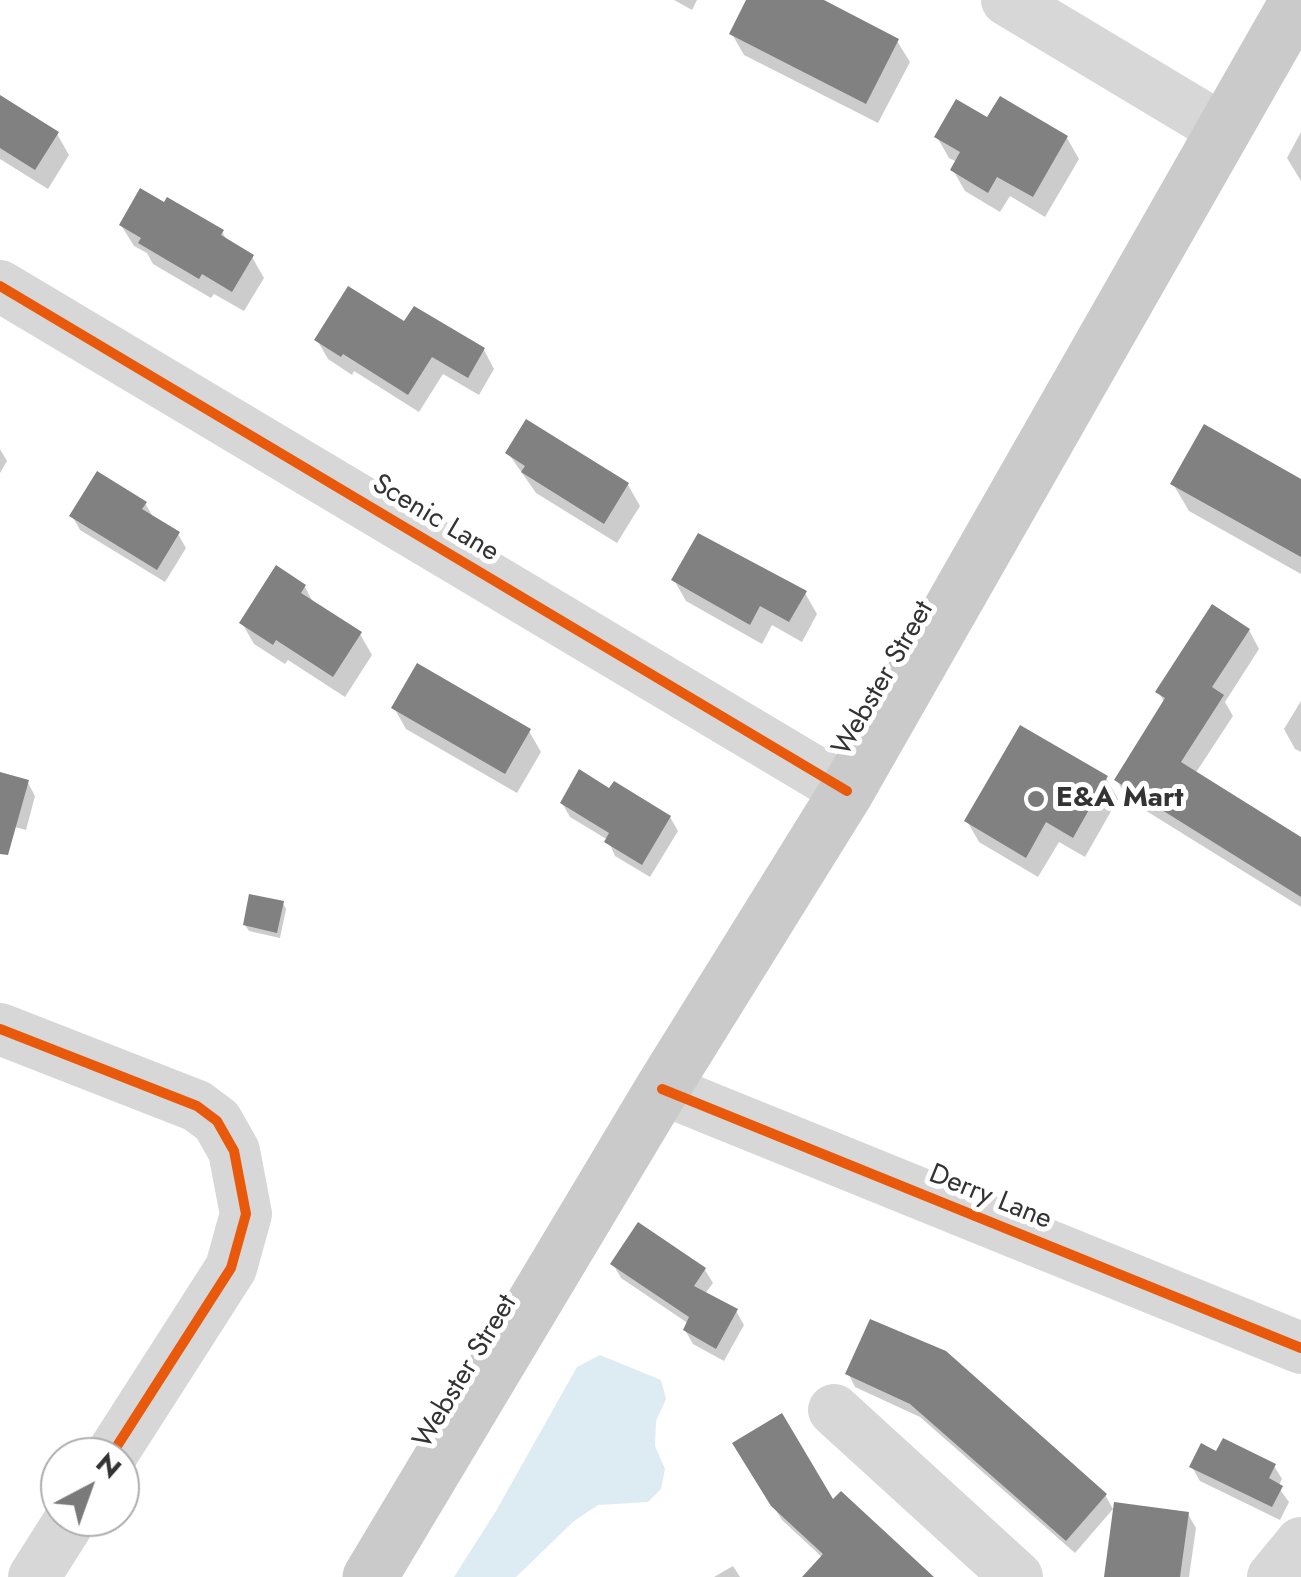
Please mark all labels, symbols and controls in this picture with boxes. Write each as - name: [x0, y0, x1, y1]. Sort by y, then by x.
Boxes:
- street label: Scenic Lane: [365, 468, 505, 570]
- street label: Webster Street: [826, 596, 942, 762]
- place label: E&A Mart: [1056, 782, 1183, 816]
- marker: E&A Mart: [1025, 788, 1047, 810]
- street label: Derry Lane: [924, 1158, 1056, 1238]
- street label: Webster Street: [407, 1289, 525, 1455]
- north arrow: [40, 1437, 140, 1537]
- text: N: [87, 1443, 131, 1488]

